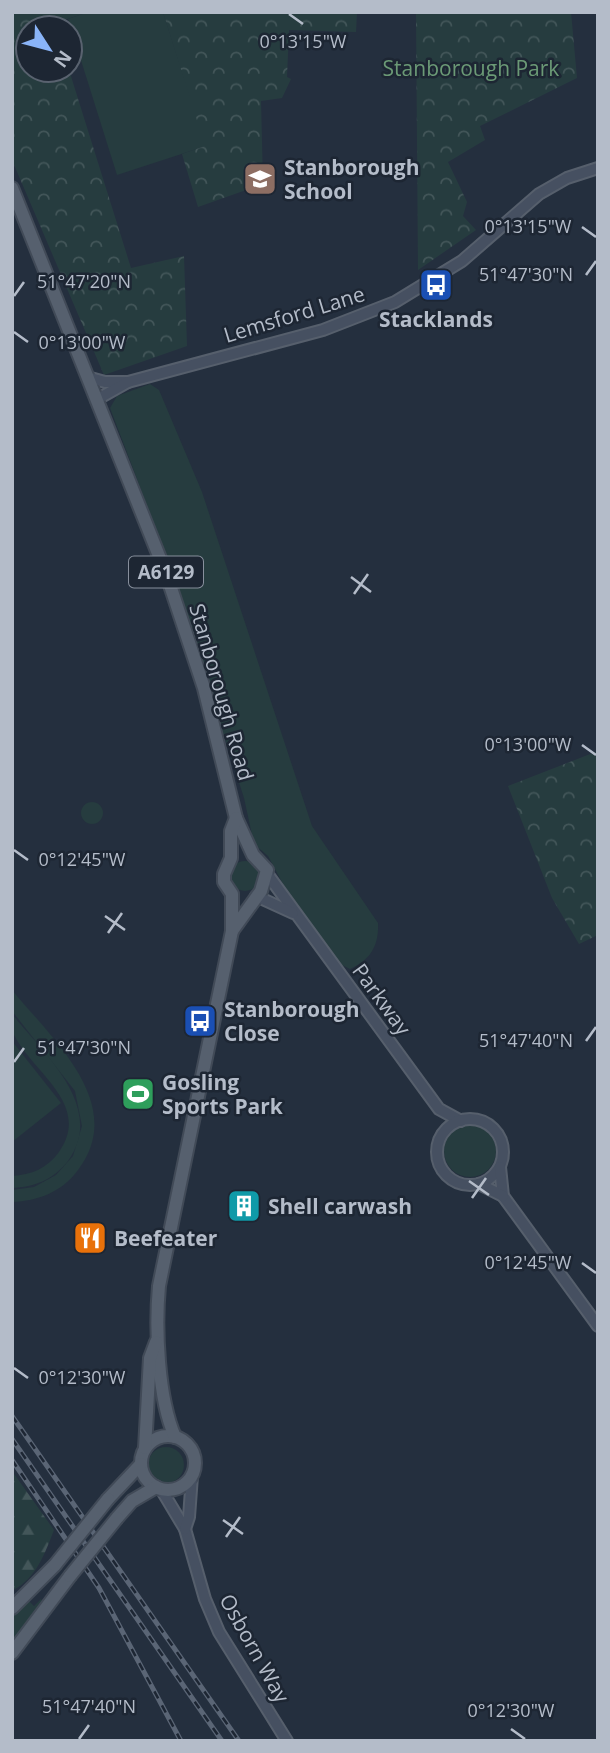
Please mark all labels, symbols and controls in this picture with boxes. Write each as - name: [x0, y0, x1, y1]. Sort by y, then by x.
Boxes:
- north arrow: [14, 14, 84, 84]
- text: 0°13'15"W: [260, 29, 347, 53]
- text: N: [48, 45, 78, 73]
- park label: Stanborough Park: [383, 54, 559, 82]
- place label: Stanborough School: [284, 153, 419, 205]
- school or university icon: Stanborough School: [241, 160, 279, 198]
- text: 0°13'15"W: [485, 214, 572, 238]
- text: 51°47'30"N: [479, 262, 573, 286]
- bus stop icon: Stacklands: [417, 266, 455, 304]
- text: 51°47'20"N: [37, 269, 131, 293]
- street label: Lemsford Lane: [220, 279, 368, 349]
- place label: Stacklands: [379, 305, 493, 333]
- text: 0°13'00"W: [39, 330, 126, 354]
- road number: A6129: [129, 556, 203, 587]
- street label: Stanborough Road: [183, 600, 261, 784]
- text: 0°13'00"W: [485, 732, 572, 756]
- text: 0°12'45"W: [39, 847, 126, 871]
- street label: Parkway: [346, 957, 418, 1041]
- place label: Stanborough Close: [224, 995, 359, 1047]
- bus stop icon: Stanborough Close: [181, 1002, 219, 1040]
- text: 51°47'40"N: [479, 1028, 573, 1052]
- text: 51°47'30"N: [37, 1035, 131, 1059]
- place label: Gosling Sports Park: [162, 1068, 284, 1120]
- sports icon: Gosling Sports Park: [119, 1075, 157, 1113]
- building icon: Shell carwash: [225, 1187, 263, 1225]
- place label: Shell carwash: [268, 1192, 412, 1220]
- restaurant icon: Beefeater: [71, 1219, 109, 1257]
- place label: Beefeater: [114, 1224, 218, 1252]
- text: 0°12'45"W: [485, 1250, 572, 1274]
- text: 0°12'30"W: [39, 1365, 126, 1389]
- street label: Osborn Way: [214, 1589, 297, 1708]
- text: 51°47'40"N: [42, 1694, 136, 1718]
- text: 0°12'30"W: [468, 1698, 555, 1722]

